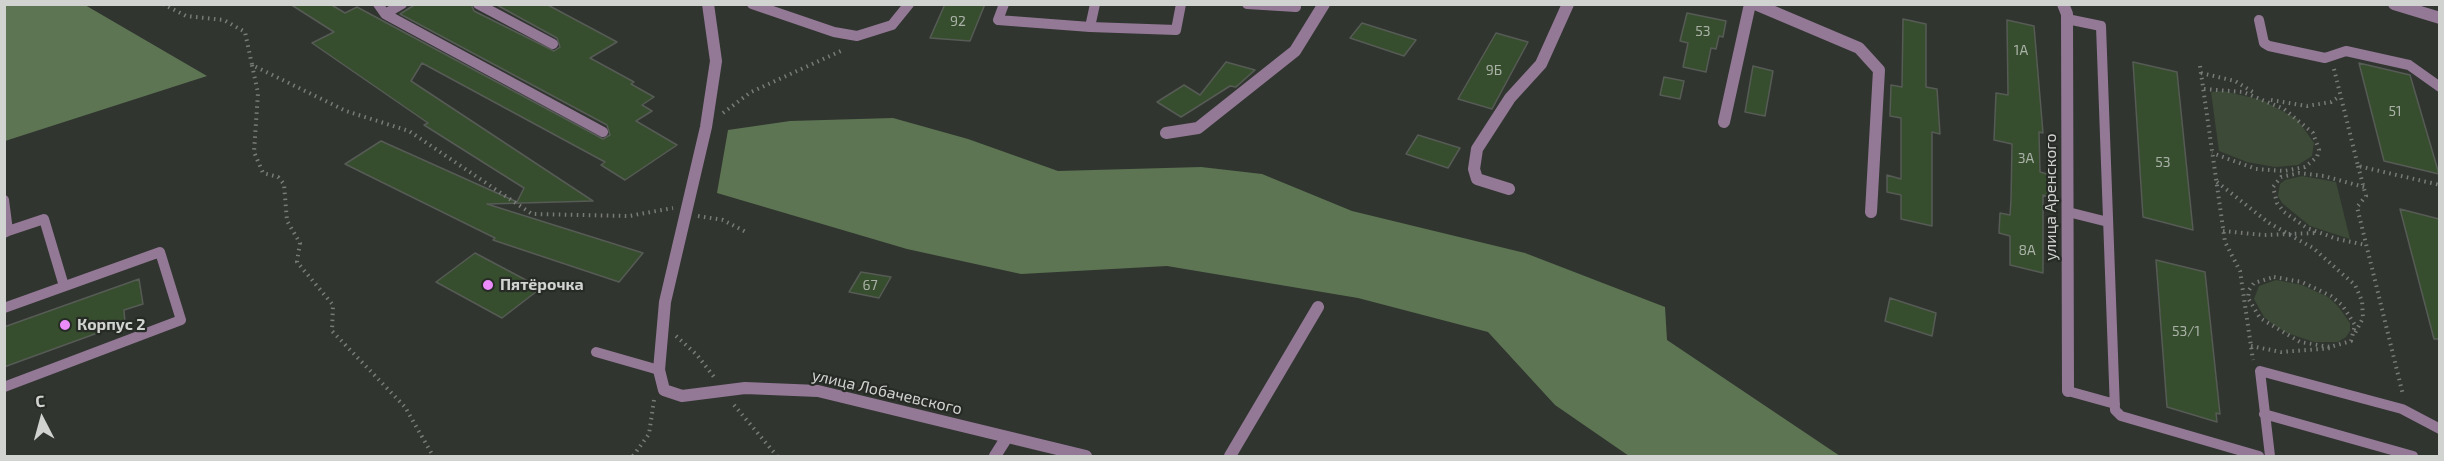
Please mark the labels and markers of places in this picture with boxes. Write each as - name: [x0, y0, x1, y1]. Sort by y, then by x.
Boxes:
- place label: Пятёрочка: [500, 275, 584, 295]
- marker: Пятёрочка: [481, 278, 495, 292]
- place label: Корпус 2: [77, 315, 146, 335]
- marker: Корпус 2: [58, 318, 72, 332]

